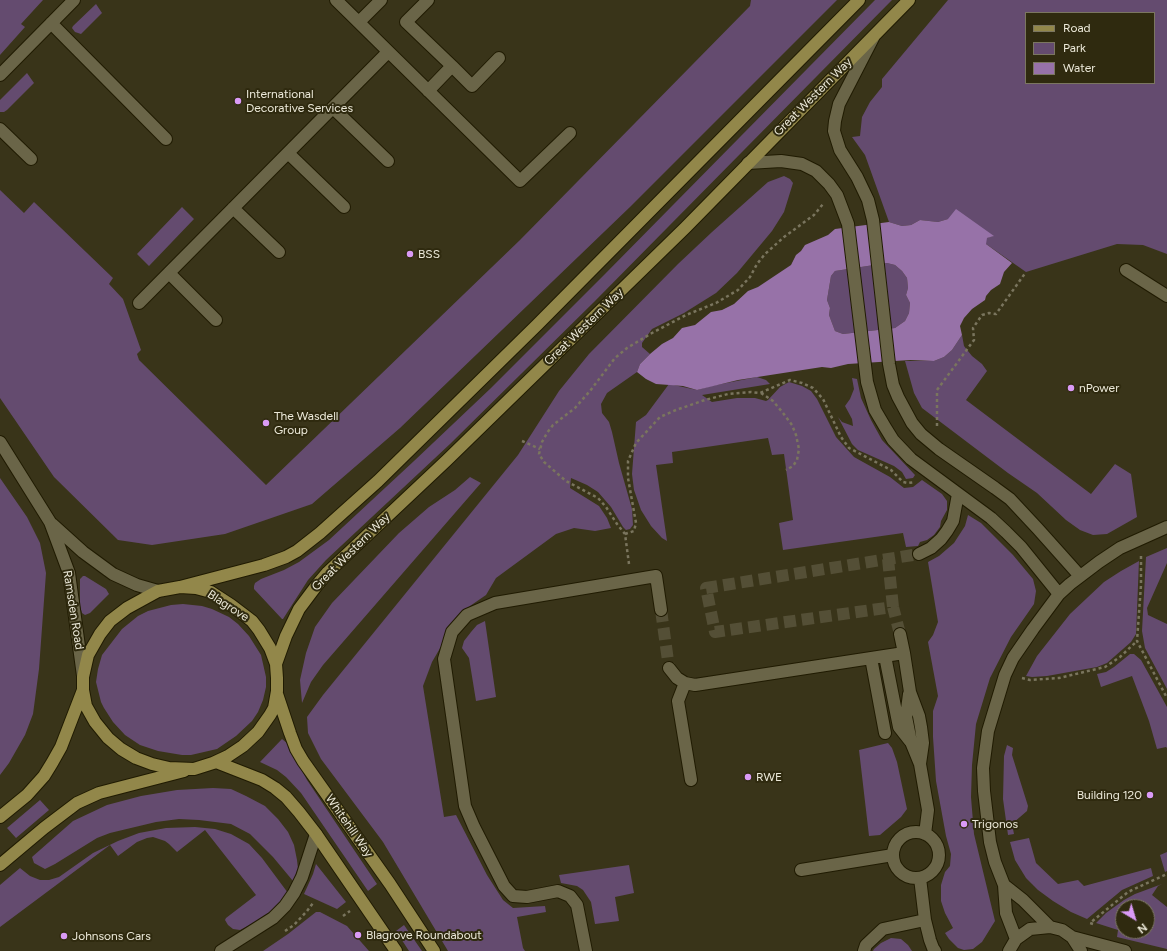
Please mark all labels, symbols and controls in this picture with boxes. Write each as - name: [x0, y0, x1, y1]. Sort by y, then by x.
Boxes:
- legend: [1025, 12, 1155, 84]
- text: Road: [1063, 21, 1091, 35]
- text: Park: [1063, 41, 1086, 55]
- street label: Great Western Way: [771, 55, 855, 139]
- text: Water: [1063, 61, 1095, 75]
- place label: International Decorative Services: [246, 87, 353, 115]
- marker: International Decorative Services: [233, 96, 243, 106]
- place label: BSS: [418, 247, 440, 261]
- marker: BSS: [405, 249, 415, 259]
- street label: Great Western Way: [541, 285, 627, 369]
- place label: nPower: [1079, 381, 1119, 395]
- marker: nPower: [1066, 383, 1076, 393]
- place label: The Wasdell Group: [274, 409, 338, 437]
- marker: The Wasdell Group: [261, 418, 271, 428]
- street label: Great Western Way: [309, 510, 393, 594]
- street label: Ramsden Road: [60, 569, 86, 651]
- street label: Blagrove: [205, 587, 251, 625]
- place label: RWE: [756, 770, 782, 784]
- marker: RWE: [743, 772, 753, 782]
- place label: Building 120: [1077, 788, 1142, 802]
- marker: Building 120: [1145, 790, 1155, 800]
- street label: Whitehill Way: [322, 792, 376, 860]
- place label: Trigonos: [972, 817, 1018, 831]
- marker: Trigonos: [959, 819, 969, 829]
- north arrow: [1115, 899, 1155, 939]
- text: N: [1135, 920, 1149, 936]
- place label: Blagrove Roundabout: [366, 928, 482, 942]
- place label: Johnsons Cars: [72, 929, 151, 943]
- marker: Blagrove Roundabout: [353, 930, 363, 940]
- marker: Johnsons Cars: [59, 931, 69, 941]

